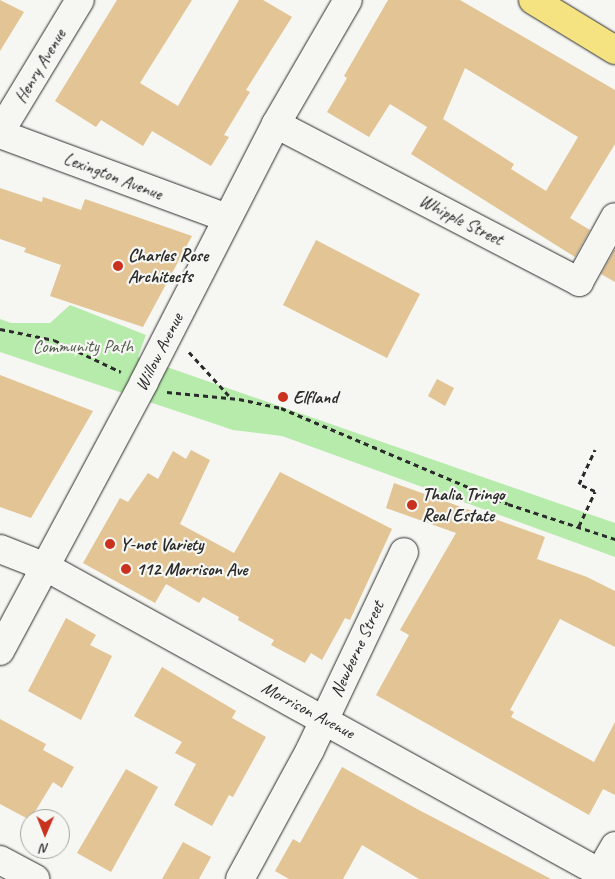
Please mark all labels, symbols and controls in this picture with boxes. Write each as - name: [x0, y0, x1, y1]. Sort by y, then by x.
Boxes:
- street label: Henry Avenue: [10, 25, 70, 107]
- street label: Lexington Avenue: [61, 147, 165, 205]
- street label: Whipple Street: [415, 190, 507, 250]
- place label: Charles Rose Architects: [128, 245, 208, 288]
- marker: Charles Rose Architects: [112, 260, 124, 272]
- street label: Willow Avenue: [130, 310, 188, 394]
- park label: Community Path: [33, 335, 133, 357]
- place label: Elfland: [293, 386, 338, 408]
- marker: Elfland: [277, 391, 289, 403]
- place label: Thalia Tringo Real Estate: [422, 484, 504, 526]
- marker: Thalia Tringo Real Estate: [406, 499, 418, 511]
- place label: Y-not Variety: [120, 533, 204, 555]
- marker: Y-not Variety: [104, 538, 116, 550]
- place label: 112 Morrison Ave: [136, 558, 247, 580]
- marker: 112 Morrison Ave: [120, 563, 132, 575]
- street label: Newberne Street: [325, 597, 389, 701]
- street label: Morrison Avenue: [258, 677, 358, 743]
- north arrow: [20, 809, 70, 859]
- text: N: [40, 840, 49, 857]

